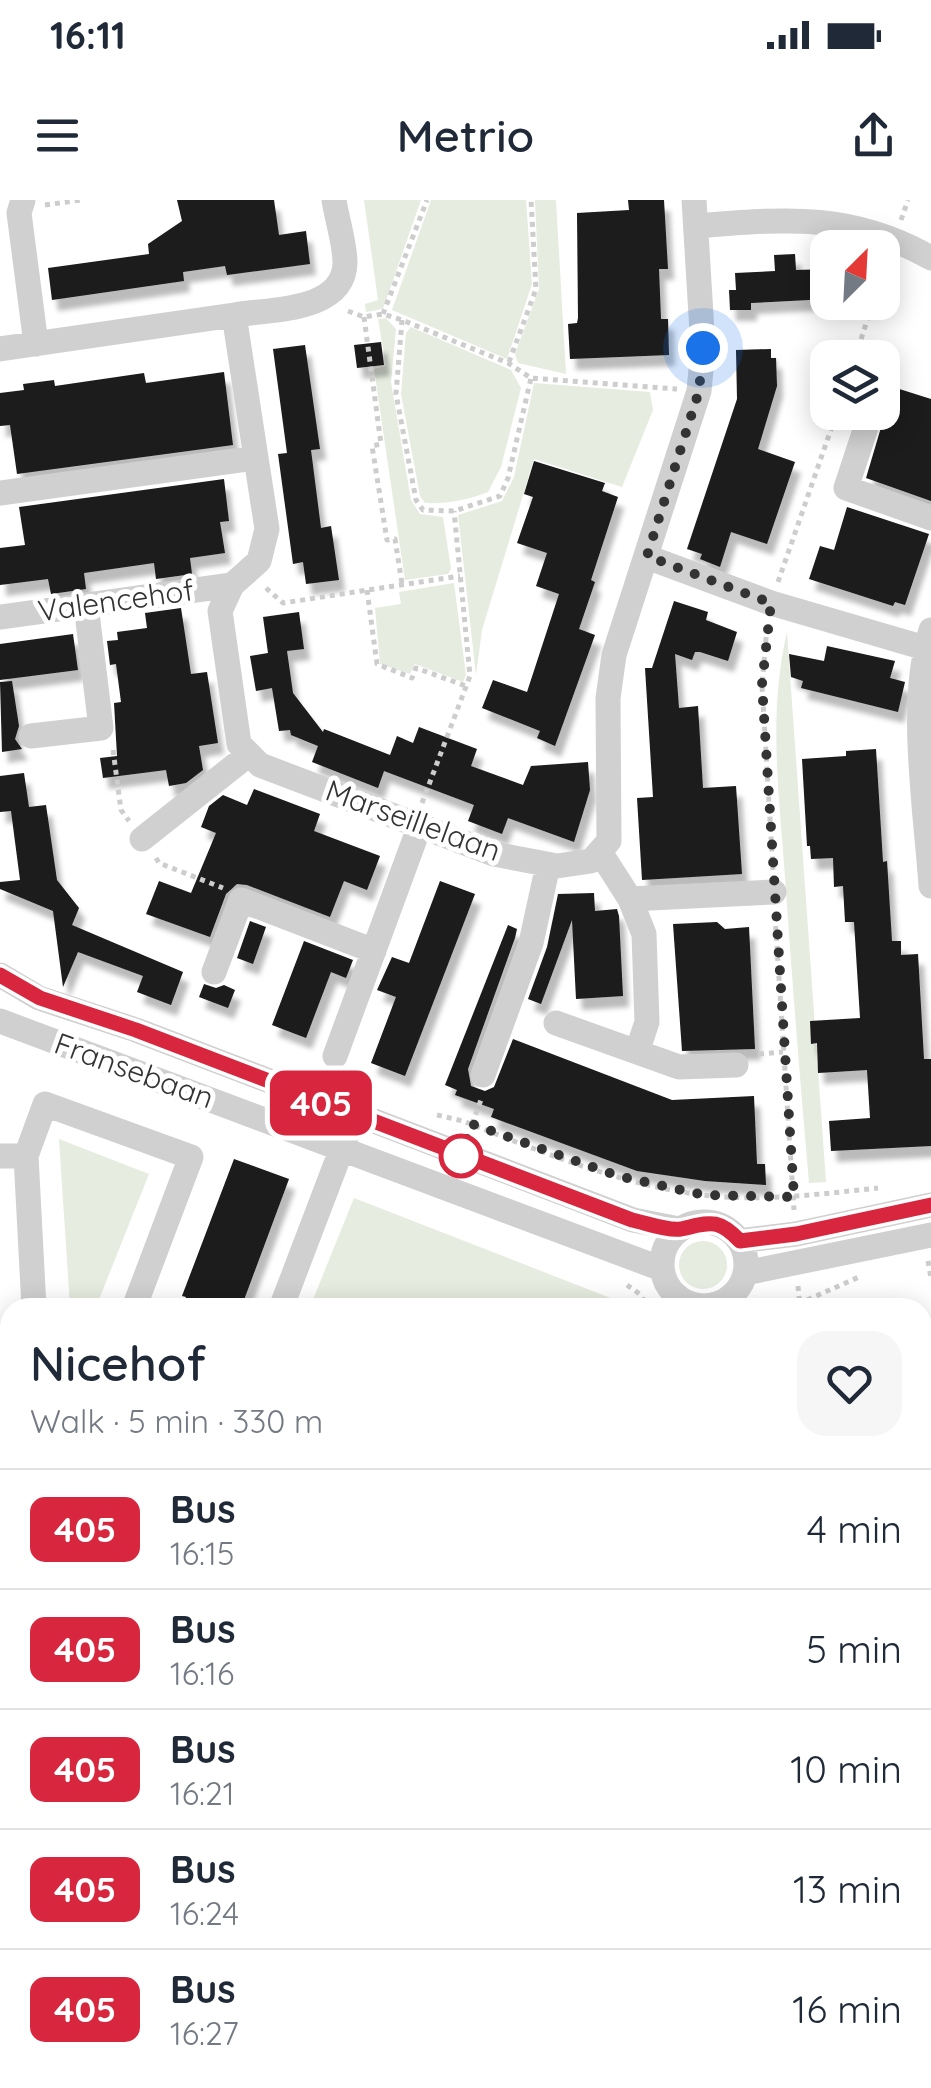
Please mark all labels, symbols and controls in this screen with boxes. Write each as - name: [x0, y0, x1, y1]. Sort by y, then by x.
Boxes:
- text: 16:11: [50, 11, 126, 59]
- text: Metrio: [397, 107, 534, 163]
- icon: menu: [30, 108, 85, 163]
- icon: share: [846, 108, 901, 163]
- north arrow: [810, 230, 900, 320]
- map controls: [810, 230, 900, 430]
- your location: [678, 323, 728, 373]
- button: layers: [810, 340, 900, 430]
- street label: Valencehof: [35, 570, 196, 630]
- street label: Marseillelaan: [321, 771, 506, 869]
- street label: Fransebaan: [50, 1024, 219, 1116]
- line badge: 405: [264, 1070, 378, 1136]
- text: 405: [290, 1081, 352, 1125]
- unlabelled marker: [440, 1135, 482, 1177]
- button: heart: [797, 1331, 902, 1436]
- text: Nicehof: [30, 1333, 206, 1393]
- text: Walk · 5 min · 330 m: [30, 1401, 323, 1441]
- text: Bus: [170, 1485, 236, 1533]
- text: 4 min: [807, 1505, 902, 1553]
- text: 405: [54, 1507, 116, 1551]
- text: 16:15: [170, 1533, 234, 1573]
- text: Bus: [170, 1605, 236, 1653]
- text: 5 min: [806, 1625, 902, 1673]
- text: 405: [54, 1627, 116, 1671]
- text: 16:16: [170, 1653, 234, 1693]
- text: Bus: [170, 1725, 236, 1773]
- text: 10 min: [790, 1745, 902, 1793]
- text: 405: [54, 1747, 116, 1791]
- text: 16:21: [170, 1773, 235, 1813]
- text: Bus: [170, 1845, 236, 1893]
- text: 13 min: [793, 1865, 902, 1913]
- text: 405: [54, 1867, 116, 1911]
- text: 16:24: [170, 1893, 239, 1933]
- text: Bus: [170, 1965, 236, 2013]
- text: 16 min: [792, 1985, 902, 2033]
- text: 405: [54, 1987, 116, 2031]
- text: 16:27: [170, 2013, 239, 2053]

